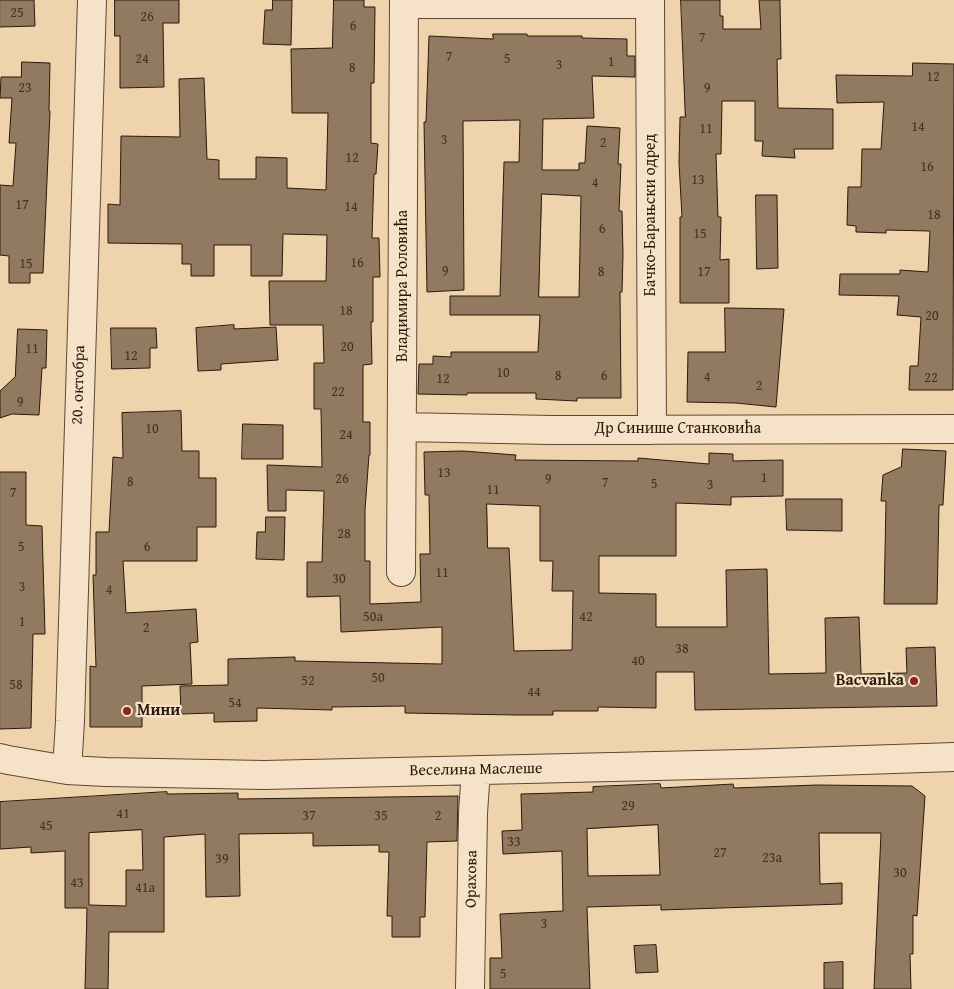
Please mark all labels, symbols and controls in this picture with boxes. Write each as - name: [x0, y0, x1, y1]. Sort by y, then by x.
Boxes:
- house number: 25: [10, 5, 24, 21]
- house number: 26: [140, 9, 154, 25]
- house number: 6: [350, 18, 356, 34]
- house number: 7: [699, 30, 705, 46]
- house number: 7: [446, 49, 452, 65]
- house number: 24: [135, 51, 149, 67]
- house number: 5: [504, 51, 510, 67]
- house number: 1: [608, 54, 614, 70]
- house number: 3: [556, 57, 562, 73]
- house number: 8: [349, 60, 355, 76]
- house number: 12: [926, 69, 940, 85]
- house number: 23: [18, 80, 32, 96]
- house number: 9: [704, 80, 710, 96]
- house number: 14: [911, 119, 925, 135]
- house number: 11: [699, 121, 713, 137]
- house number: 3: [441, 132, 447, 148]
- street label: Бачко-Барањски одред: [641, 134, 661, 296]
- house number: 2: [600, 135, 606, 151]
- house number: 12: [345, 150, 359, 166]
- house number: 16: [920, 159, 934, 175]
- house number: 13: [691, 172, 705, 188]
- house number: 4: [592, 175, 598, 191]
- house number: 17: [15, 197, 29, 213]
- house number: 14: [344, 199, 358, 215]
- house number: 18: [927, 207, 941, 223]
- street label: Владимира Роловића: [393, 210, 413, 362]
- house number: 6: [599, 221, 605, 237]
- house number: 15: [693, 226, 707, 242]
- house number: 16: [350, 255, 364, 271]
- house number: 15: [19, 256, 33, 272]
- house number: 9: [442, 263, 448, 279]
- house number: 8: [598, 264, 604, 280]
- house number: 17: [697, 264, 711, 280]
- house number: 18: [339, 303, 353, 319]
- house number: 20: [925, 308, 939, 324]
- house number: 20: [340, 339, 354, 355]
- house number: 11: [25, 341, 39, 357]
- street label: 20. октобра: [68, 345, 90, 425]
- house number: 12: [124, 348, 138, 364]
- house number: 10: [496, 365, 510, 381]
- house number: 8: [555, 368, 561, 384]
- house number: 6: [601, 368, 607, 384]
- house number: 4: [704, 369, 710, 385]
- house number: 22: [924, 370, 938, 386]
- house number: 12: [436, 371, 450, 387]
- house number: 2: [756, 378, 762, 394]
- house number: 22: [331, 384, 345, 400]
- house number: 9: [17, 394, 23, 410]
- street label: Др Синише Станковића: [595, 419, 761, 439]
- house number: 10: [145, 421, 159, 437]
- house number: 24: [339, 427, 353, 443]
- house number: 13: [437, 465, 451, 481]
- house number: 1: [761, 470, 767, 486]
- house number: 26: [335, 471, 349, 487]
- house number: 9: [545, 471, 551, 487]
- house number: 8: [127, 474, 133, 490]
- house number: 7: [602, 475, 608, 491]
- house number: 5: [651, 476, 657, 492]
- house number: 3: [707, 477, 713, 493]
- house number: 11: [486, 482, 500, 498]
- house number: 7: [10, 485, 16, 501]
- house number: 28: [337, 526, 351, 542]
- house number: 5: [18, 539, 24, 555]
- house number: 6: [144, 539, 150, 555]
- house number: 11: [435, 565, 449, 581]
- house number: 30: [332, 571, 346, 587]
- house number: 3: [19, 579, 25, 595]
- house number: 4: [106, 582, 112, 598]
- house number: 50a: [363, 609, 383, 625]
- house number: 42: [579, 609, 593, 625]
- house number: 1: [19, 614, 25, 630]
- house number: 2: [143, 620, 149, 636]
- house number: 38: [675, 641, 689, 657]
- house number: 40: [631, 653, 645, 669]
- house number: 50: [371, 670, 385, 686]
- place label: Bacvanka: [836, 671, 904, 691]
- house number: 52: [301, 673, 315, 689]
- marker: Bacvanka: [908, 675, 920, 687]
- house number: 58: [9, 677, 23, 693]
- house number: 44: [527, 684, 541, 700]
- house number: 54: [228, 695, 242, 711]
- place label: Мини: [137, 701, 180, 721]
- marker: Мини: [121, 705, 133, 717]
- street label: Веселина Маслеше: [409, 759, 543, 781]
- house number: 29: [621, 798, 635, 814]
- house number: 41: [116, 806, 130, 822]
- house number: 37: [302, 808, 316, 824]
- house number: 35: [374, 808, 388, 824]
- house number: 2: [435, 808, 441, 824]
- house number: 45: [39, 818, 53, 834]
- house number: 33: [507, 834, 521, 850]
- house number: 27: [713, 845, 727, 861]
- street label: Орахова: [462, 850, 482, 908]
- house number: 23a: [762, 850, 782, 866]
- house number: 39: [215, 851, 229, 867]
- house number: 30: [893, 865, 907, 881]
- house number: 43: [70, 875, 84, 891]
- house number: 41a: [135, 880, 155, 896]
- house number: 3: [541, 916, 547, 932]
- house number: 5: [500, 966, 506, 982]

